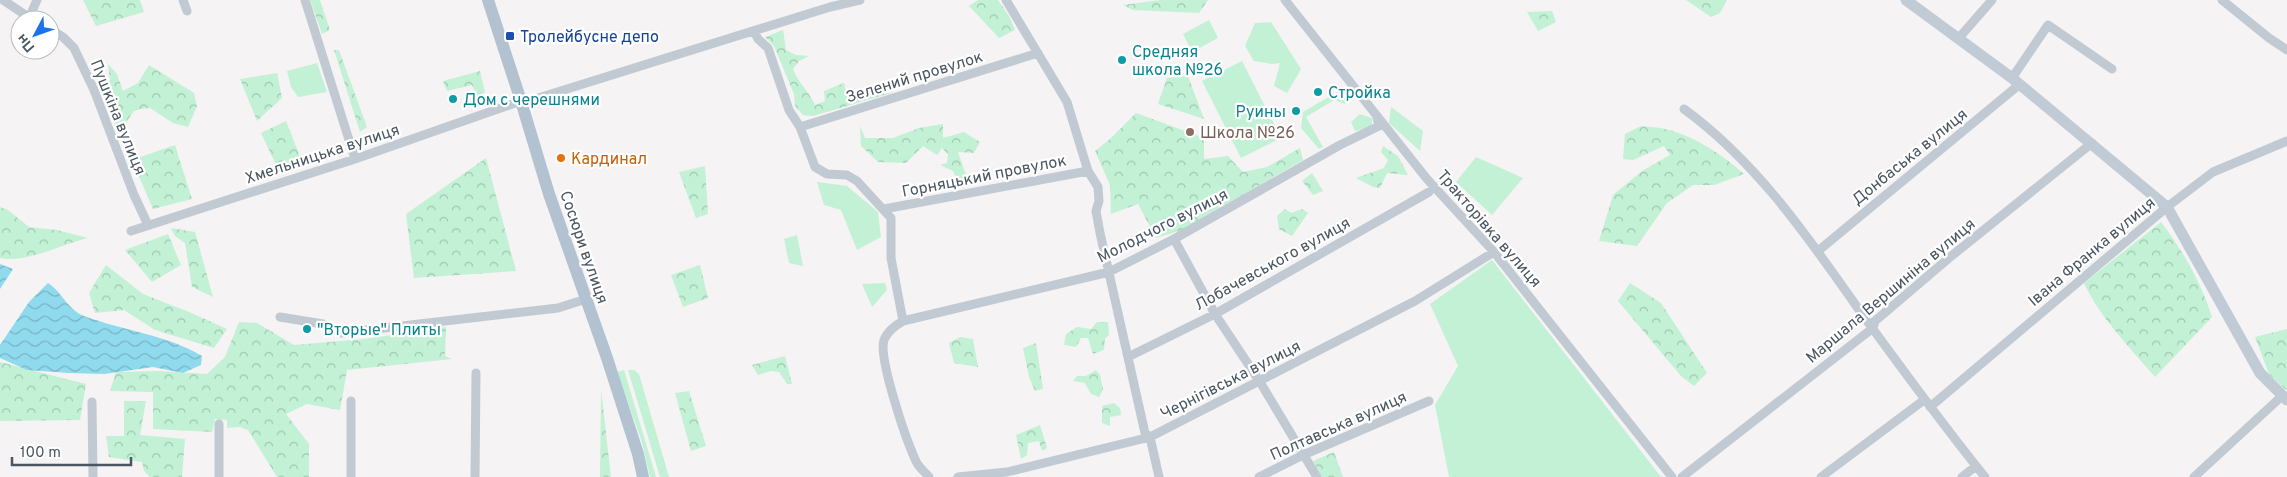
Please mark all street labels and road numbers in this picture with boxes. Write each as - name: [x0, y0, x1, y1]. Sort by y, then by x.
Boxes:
- street label: Зелений провулок: [844, 48, 986, 108]
- street label: Пушкіна вулиця: [85, 57, 149, 178]
- street label: Донбаська вулиця: [1848, 105, 1972, 210]
- street label: Хмельницька вулиця: [243, 120, 402, 189]
- street label: Горняцький провулок: [900, 151, 1068, 203]
- street label: Тракторівка вулиця: [1432, 166, 1545, 292]
- street label: Молодчого вулиця: [1094, 185, 1232, 268]
- street label: Сосюри вулиця: [554, 189, 612, 307]
- street label: Івана Франка вулиця: [2025, 193, 2160, 312]
- street label: Лобачевського вулиця: [1192, 214, 1354, 316]
- street label: Маршала Вершиніна вулиця: [1802, 215, 1980, 368]
- street label: Чернігівська вулиця: [1157, 337, 1304, 425]
- street label: Полтавська вулиця: [1267, 388, 1410, 466]

